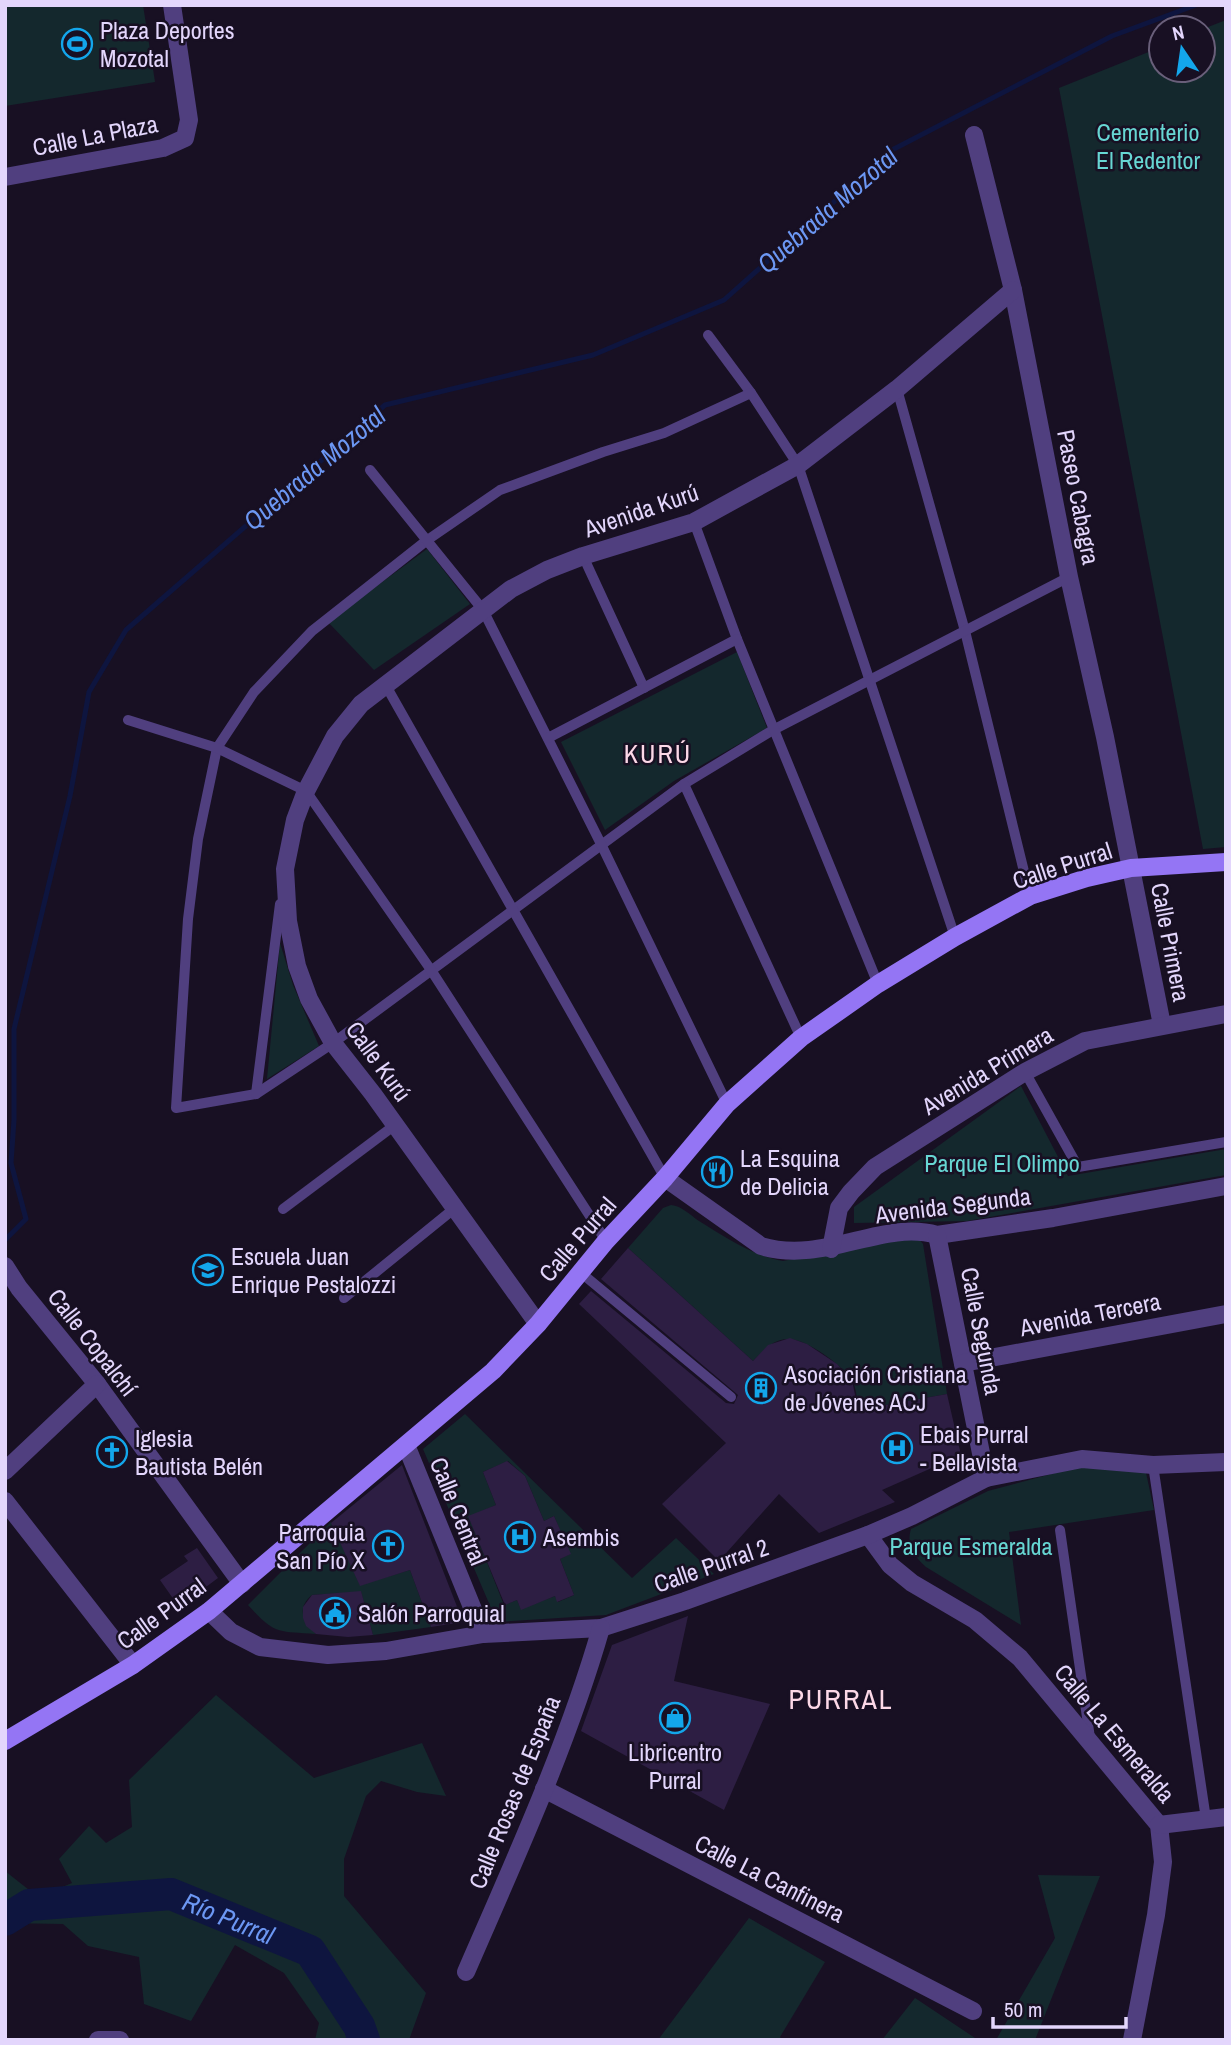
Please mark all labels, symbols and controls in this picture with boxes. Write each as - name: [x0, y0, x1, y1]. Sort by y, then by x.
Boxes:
- place label: Plaza Deportes Mozotal: [100, 14, 235, 74]
- north arrow: [1147, 14, 1217, 84]
- text: N: [1170, 19, 1187, 46]
- sports icon: Plaza Deportes Mozotal: [60, 27, 94, 61]
- street label: Calle La Plaza: [30, 107, 160, 163]
- park label: Cementerio El Redentor: [1096, 116, 1200, 176]
- water label: Quebrada Mozotal: [749, 138, 906, 281]
- water label: Quebrada Mozotal: [236, 397, 393, 538]
- street label: Paseo Cabagra: [1050, 427, 1108, 567]
- street label: Avenida Kurú: [579, 476, 702, 545]
- district label: KURÚ: [624, 736, 692, 771]
- street label: Calle Purral: [1008, 834, 1116, 896]
- street label: Calle Primera: [1144, 880, 1198, 1004]
- street label: Calle Kurú: [339, 1014, 419, 1108]
- street label: Avenida Primera: [915, 1018, 1058, 1122]
- place label: La Esquina de Delicia: [740, 1142, 840, 1202]
- park label: Parque El Olimpo: [924, 1147, 1080, 1179]
- restaurant icon: La Esquina de Delicia: [700, 1155, 734, 1189]
- street label: Avenida Segunda: [873, 1180, 1032, 1231]
- street label: Calle Purral: [531, 1190, 623, 1288]
- place label: Escuela Juan Enrique Pestalozzi: [231, 1240, 396, 1300]
- school or university icon: Escuela Juan Enrique Pestalozzi: [191, 1253, 225, 1287]
- street label: Calle Segunda: [954, 1265, 1010, 1397]
- street label: Calle Copalchí: [41, 1282, 145, 1403]
- street label: Avenida Tercera: [1016, 1285, 1163, 1344]
- place label: Asociación Cristiana de Jóvenes ACJ: [783, 1358, 967, 1418]
- building icon: Asociación Cristiana de Jóvenes ACJ: [744, 1371, 778, 1405]
- place label: Ebais Purral - Bellavista: [920, 1418, 1028, 1478]
- place label: Iglesia Bautista Belén: [135, 1422, 263, 1482]
- hospital icon: Ebais Purral - Bellavista: [880, 1431, 914, 1465]
- church icon: Iglesia Bautista Belén: [95, 1435, 129, 1469]
- street label: Calle Central: [423, 1452, 495, 1570]
- place label: Parroquia San Pío X: [276, 1516, 366, 1576]
- hospital icon: Asembis: [503, 1520, 537, 1554]
- place label: Asembis: [542, 1521, 620, 1553]
- church icon: Parroquia San Pío X: [371, 1529, 405, 1563]
- street label: Calle Purral 2: [649, 1530, 773, 1600]
- park label: Parque Esmeralda: [890, 1530, 1053, 1562]
- street label: Calle Purral: [110, 1570, 212, 1656]
- public building icon: Salón Parroquial: [318, 1596, 352, 1630]
- place label: Salón Parroquial: [358, 1597, 505, 1629]
- street label: Calle La Esmeralda: [1048, 1657, 1182, 1809]
- district label: PURRAL: [788, 1680, 894, 1718]
- street label: Calle Rosas de España: [461, 1691, 567, 1893]
- shop icon: Libricentro Purral: [658, 1701, 692, 1735]
- place label: Libricentro Purral: [628, 1736, 722, 1796]
- street label: Calle La Canfinera: [690, 1826, 850, 1930]
- water label: Río Purral: [178, 1883, 281, 1953]
- scale bar: [993, 1986, 1126, 2030]
- text: 50 m: [1004, 1995, 1042, 2024]

